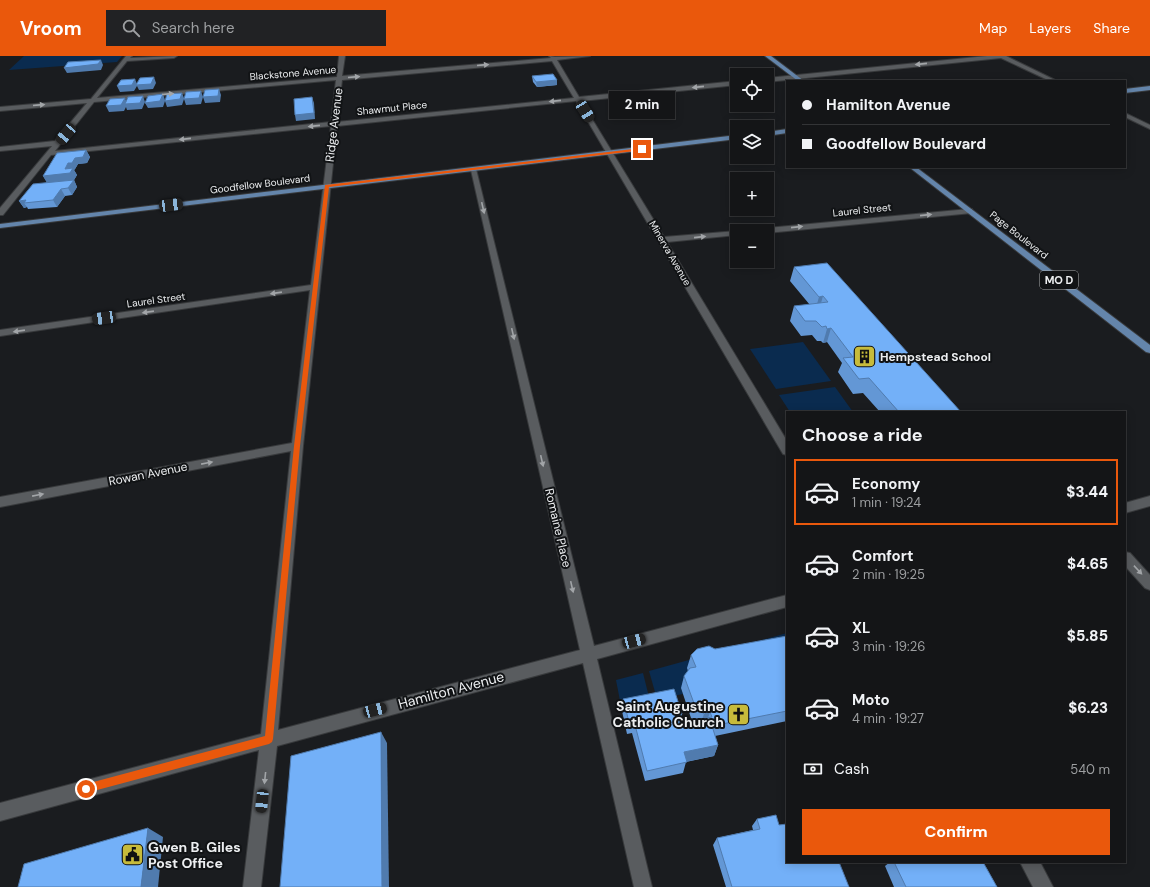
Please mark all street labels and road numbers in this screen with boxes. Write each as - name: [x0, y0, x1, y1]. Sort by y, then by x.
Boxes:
- street label: Blackstone Avenue: [249, 63, 337, 83]
- street label: Ridge Avenue: [322, 87, 347, 163]
- street label: Shawmut Place: [356, 98, 428, 118]
- street label: Goodfellow Boulevard: [209, 171, 311, 197]
- street label: Laurel Street: [832, 200, 892, 220]
- street label: Page Boulevard: [987, 208, 1051, 262]
- street label: Minerva Avenue: [646, 218, 694, 288]
- road number: MO D: [1040, 271, 1078, 289]
- street label: Laurel Street: [126, 289, 186, 311]
- street label: Rowan Avenue: [107, 458, 189, 489]
- street label: Romaine Place: [541, 487, 575, 569]
- street label: Hamilton Avenue: [396, 667, 506, 713]

